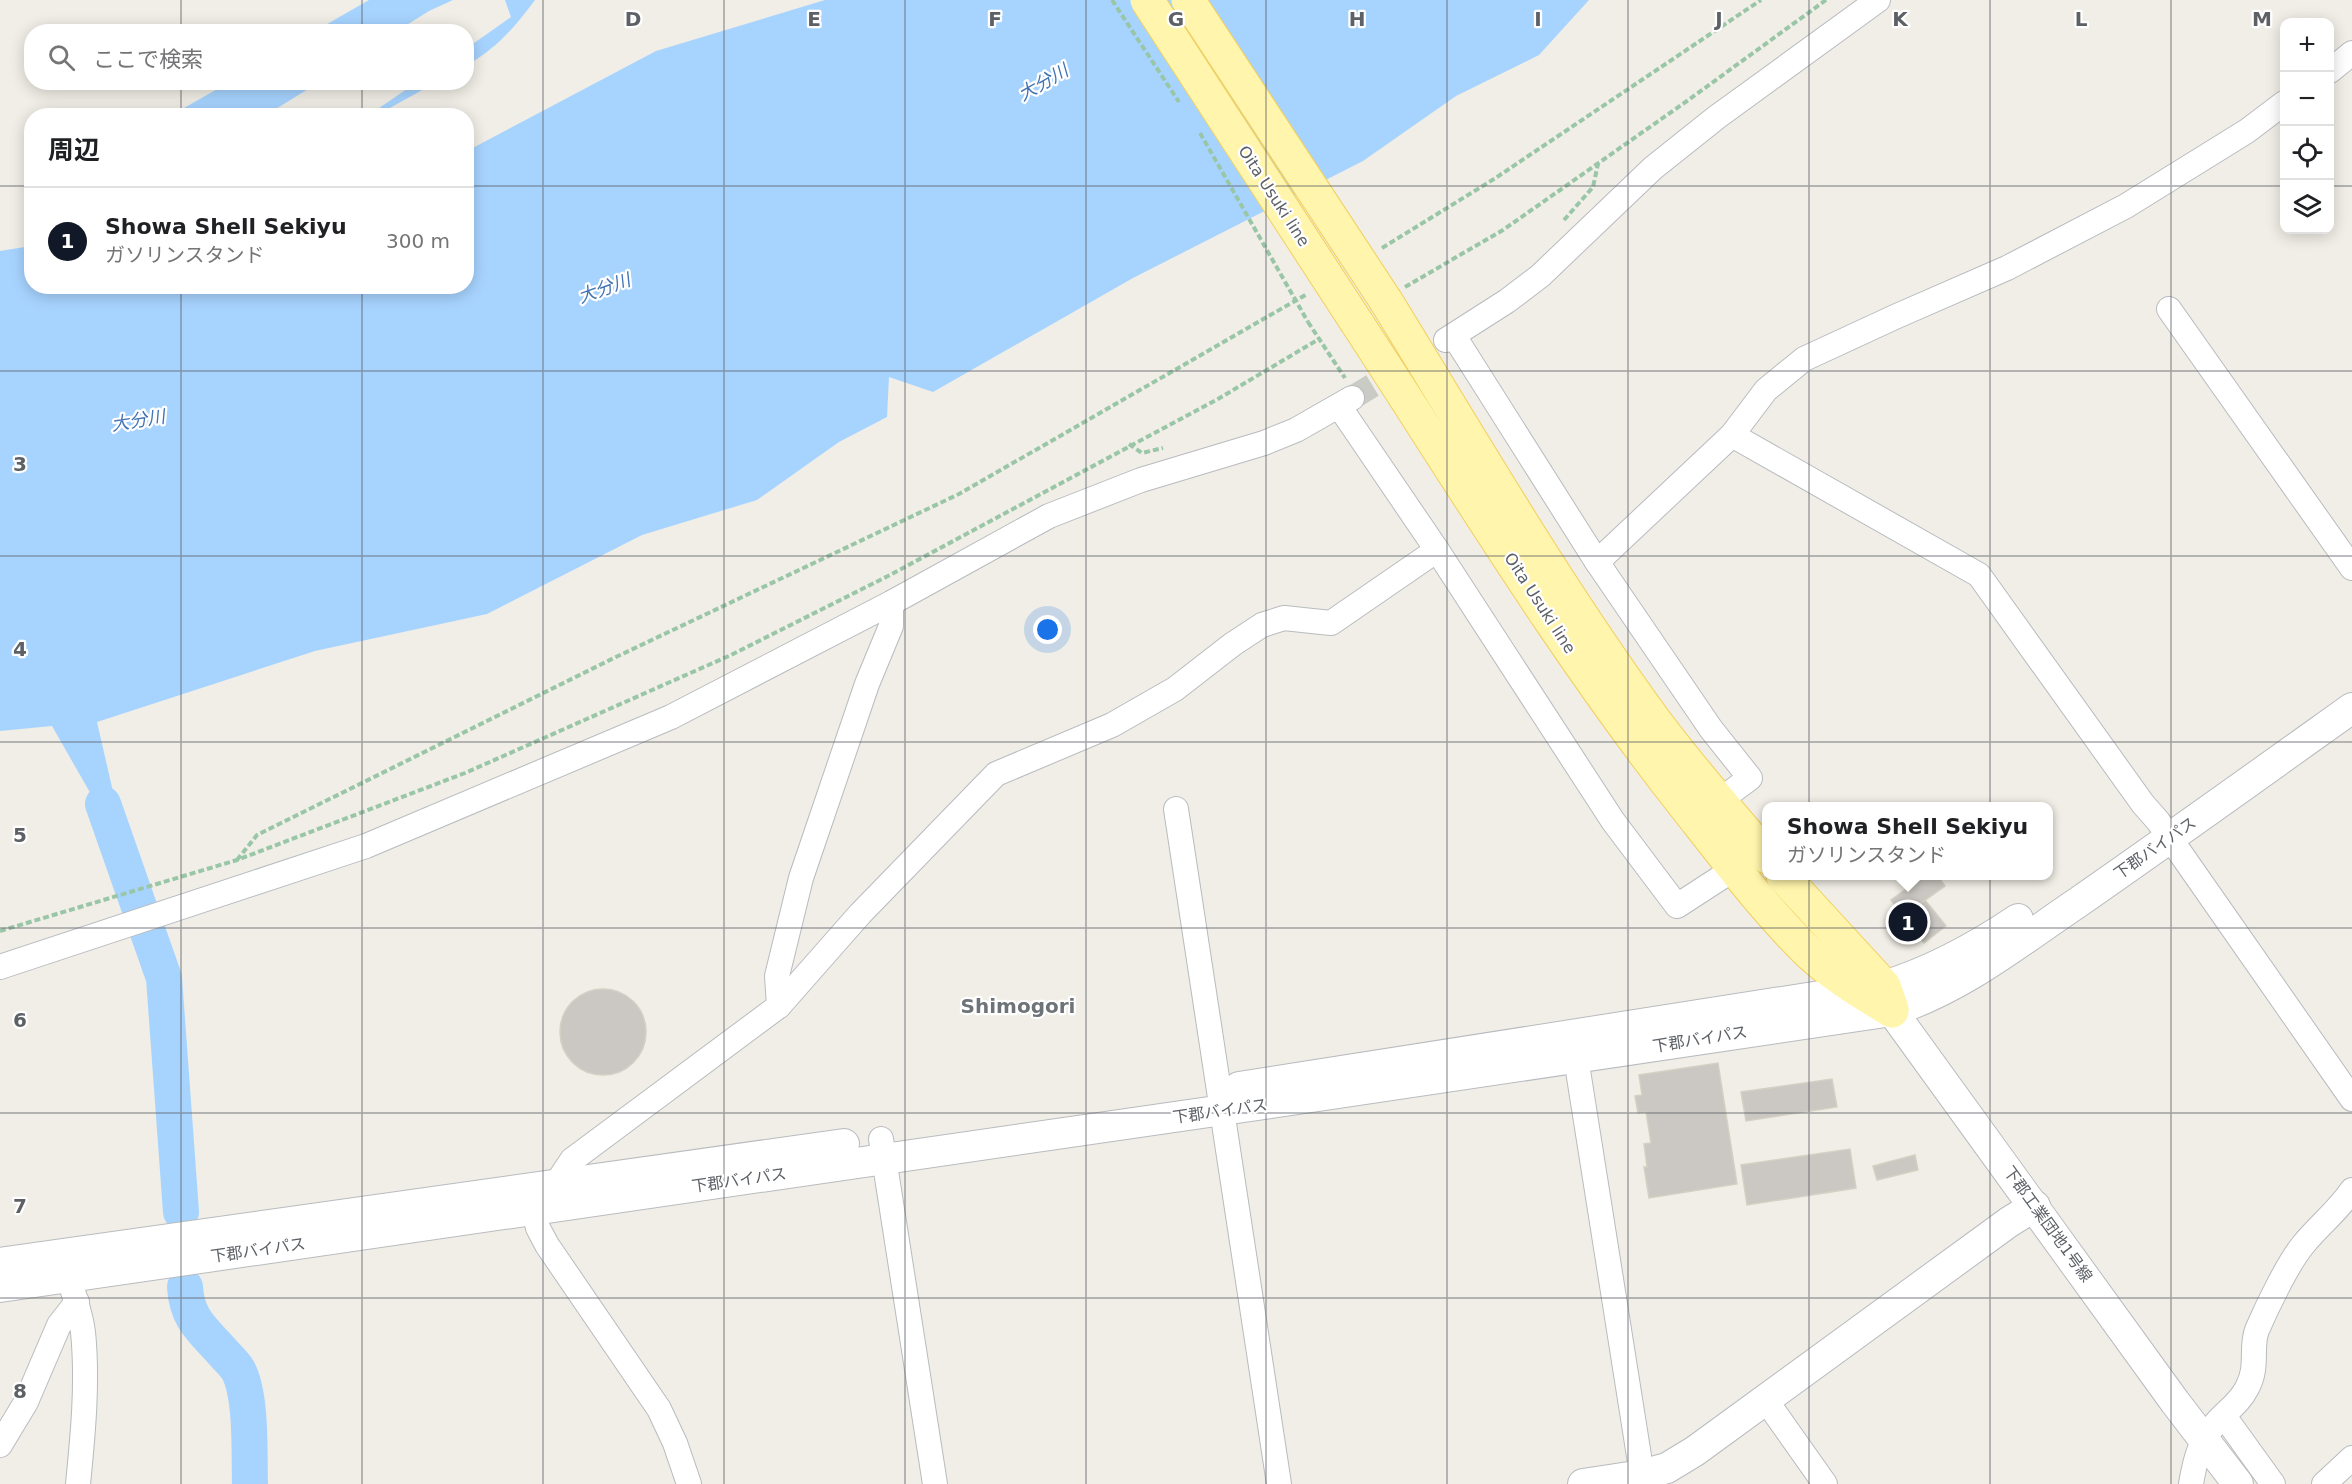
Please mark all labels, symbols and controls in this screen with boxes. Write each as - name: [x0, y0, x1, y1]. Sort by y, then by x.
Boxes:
- text: D: [625, 7, 641, 31]
- text: E: [807, 7, 821, 31]
- text: F: [988, 7, 1002, 31]
- text: G: [1168, 7, 1184, 31]
- text: H: [1349, 7, 1365, 31]
- text: I: [1534, 7, 1542, 31]
- text: J: [1713, 7, 1723, 31]
- text: K: [1892, 7, 1909, 31]
- text: L: [2075, 7, 2088, 31]
- text: M: [2252, 7, 2272, 31]
- map controls: [2280, 18, 2334, 234]
- button: +: [2280, 18, 2334, 72]
- search box: [24, 24, 474, 90]
- icon: search: [45, 41, 78, 74]
- text: ここで検索: [93, 47, 203, 72]
- water label: 大分川: [1014, 58, 1073, 105]
- button: −: [2280, 72, 2334, 126]
- button: locate: [2280, 126, 2334, 180]
- text: 周辺: [48, 135, 100, 165]
- street label: Oita Usuki line: [1234, 142, 1314, 250]
- button: layers: [2280, 180, 2334, 234]
- text: Showa Shell Sekiyu: [105, 214, 347, 239]
- text: 1: [61, 229, 74, 253]
- text: 300 m: [386, 229, 450, 253]
- text: ガソリンスタンド: [105, 243, 265, 267]
- water label: 大分川: [575, 268, 635, 307]
- water label: 大分川: [110, 405, 168, 435]
- text: 3: [13, 452, 27, 476]
- street label: Oita Usuki line: [1500, 549, 1580, 657]
- your location: [1033, 615, 1062, 644]
- text: 4: [13, 637, 27, 661]
- popup: [1762, 802, 2053, 880]
- street label: 下郡バイパス: [2110, 813, 2200, 883]
- text: Showa Shell Sekiyu: [1787, 814, 2028, 839]
- text: 5: [13, 823, 27, 847]
- text: ガソリンスタンド: [1787, 843, 1946, 867]
- pin: 1: [1888, 900, 1928, 944]
- district label: Shimogori: [961, 994, 1075, 1018]
- text: 6: [13, 1008, 27, 1032]
- street label: 下郡バイパス: [1651, 1022, 1749, 1056]
- street label: 下郡バイパス: [1171, 1095, 1269, 1127]
- street label: 下郡工業団地1号線: [2000, 1163, 2096, 1285]
- street label: 下郡バイパス: [690, 1164, 788, 1196]
- text: 7: [13, 1194, 27, 1218]
- street label: 下郡バイパス: [209, 1234, 307, 1266]
- text: 8: [13, 1379, 27, 1403]

